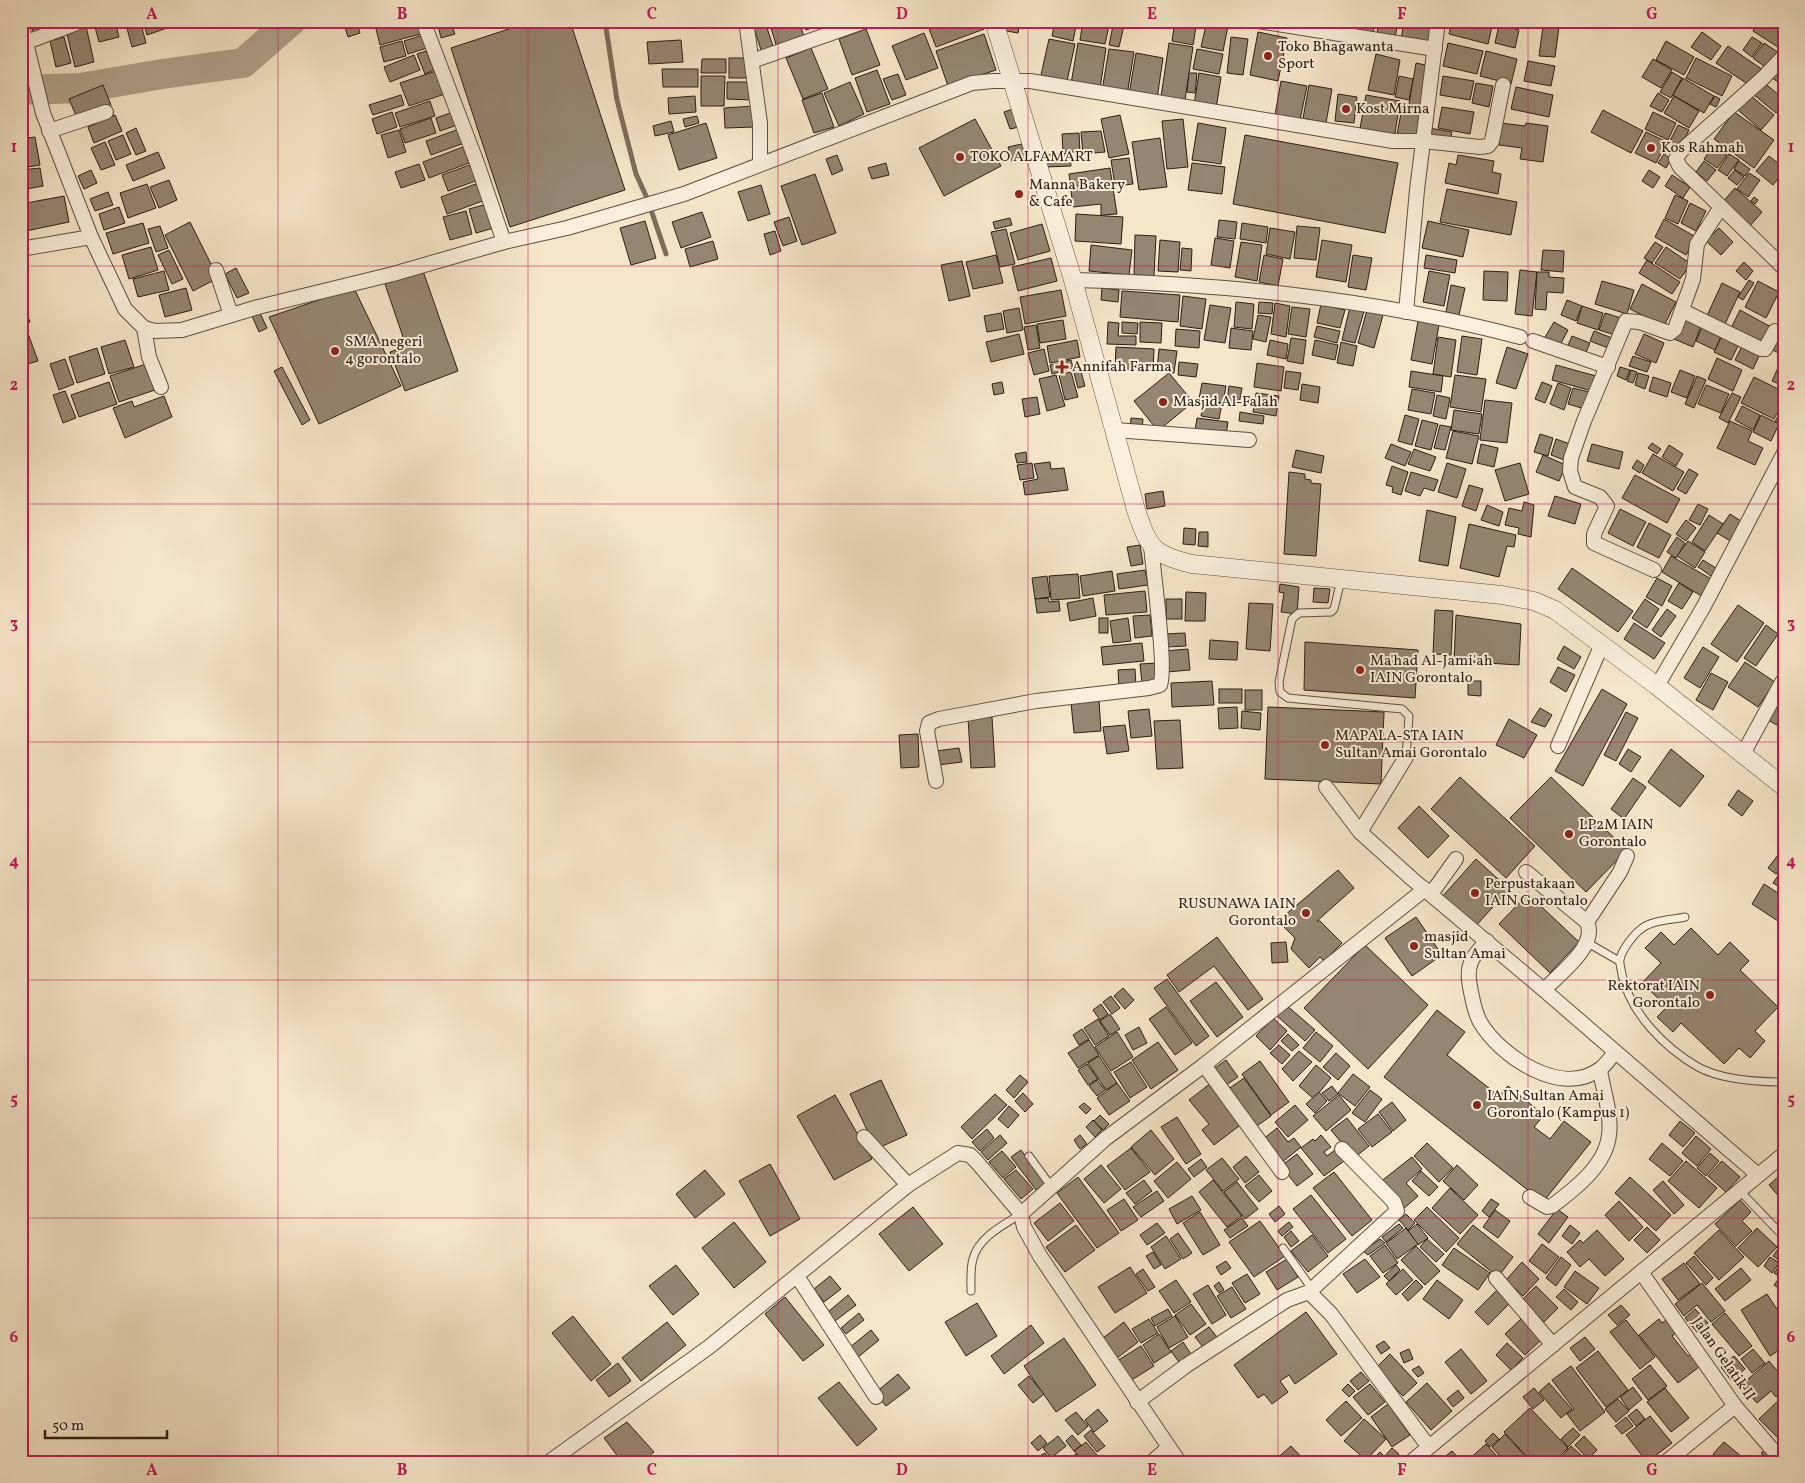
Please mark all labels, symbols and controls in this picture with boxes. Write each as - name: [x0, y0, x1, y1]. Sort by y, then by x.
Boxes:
- text: A: [146, 4, 158, 26]
- text: B: [397, 4, 408, 26]
- text: C: [647, 4, 657, 26]
- text: D: [896, 4, 908, 26]
- text: E: [1147, 4, 1157, 26]
- text: F: [1397, 4, 1407, 26]
- text: G: [1646, 4, 1658, 26]
- place label: Toko Bhagawanta Sport: [1278, 37, 1394, 75]
- marker: Toko Bhagawanta Sport: [1262, 50, 1274, 62]
- place label: Kost Mirna: [1356, 99, 1429, 120]
- marker: Kost Mirna: [1340, 103, 1352, 115]
- text: 1: [11, 137, 17, 159]
- text: 1: [1788, 137, 1794, 159]
- place label: Kos Rahmah: [1661, 138, 1744, 159]
- marker: Kos Rahmah: [1645, 142, 1657, 154]
- place label: TOKO ALFAMART: [970, 147, 1093, 168]
- marker: TOKO ALFAMART: [954, 151, 966, 163]
- place label: Manna Bakery & Cafe: [1029, 175, 1125, 213]
- marker: Manna Bakery & Cafe: [1013, 188, 1025, 200]
- place label: SMA negeri 4 gorontalo: [345, 332, 422, 370]
- marker: SMA negeri 4 gorontalo: [329, 345, 341, 357]
- place label: Annifah Farma: [1072, 357, 1172, 378]
- marker: Annifah Farma: [1056, 361, 1068, 373]
- text: 2: [10, 375, 18, 397]
- text: 2: [1787, 375, 1795, 397]
- place label: Masjid Al-Falah: [1173, 392, 1278, 413]
- marker: Masjid Al-Falah: [1157, 396, 1169, 408]
- text: 3: [10, 613, 18, 635]
- text: 3: [1787, 613, 1795, 635]
- place label: Ma'had Al-Jami'ah IAIN Gorontalo: [1370, 651, 1493, 689]
- marker: Ma'had Al-Jami'ah IAIN Gorontalo: [1354, 664, 1366, 676]
- place label: MAPALA-STA IAIN Sultan Amai Gorontalo: [1335, 726, 1487, 764]
- marker: MAPALA-STA IAIN Sultan Amai Gorontalo: [1319, 739, 1331, 751]
- place label: LP2M IAIN Gorontalo: [1579, 815, 1653, 853]
- marker: LP2M IAIN Gorontalo: [1563, 828, 1575, 840]
- text: 4: [9, 851, 19, 873]
- text: 4: [1786, 851, 1796, 873]
- place label: Perpustakaan IAIN Gorontalo: [1485, 874, 1588, 912]
- marker: Perpustakaan IAIN Gorontalo: [1469, 887, 1481, 899]
- place label: RUSUNAWA IAIN Gorontalo: [1178, 894, 1296, 932]
- marker: RUSUNAWA IAIN Gorontalo: [1300, 907, 1312, 919]
- place label: masjid Sultan Amai: [1424, 927, 1506, 965]
- marker: masjid Sultan Amai: [1408, 940, 1420, 952]
- place label: Rektorat IAIN Gorontalo: [1608, 976, 1700, 1014]
- marker: Rektorat IAIN Gorontalo: [1704, 989, 1716, 1001]
- place label: IAIN Sultan Amai Gorontalo (Kampus 1): [1487, 1086, 1629, 1124]
- text: 5: [10, 1089, 18, 1111]
- text: 5: [1787, 1089, 1795, 1111]
- marker: IAIN Sultan Amai Gorontalo (Kampus 1): [1471, 1099, 1483, 1111]
- street label: Jalan Gelatik II: [1686, 1313, 1760, 1405]
- text: 6: [10, 1327, 19, 1349]
- text: 6: [1787, 1327, 1796, 1349]
- scale bar: [45, 1408, 168, 1440]
- text: 50 m: [52, 1416, 84, 1437]
- text: A: [146, 1460, 158, 1482]
- text: B: [397, 1460, 408, 1482]
- text: C: [647, 1460, 657, 1482]
- text: D: [896, 1460, 908, 1482]
- text: E: [1147, 1460, 1157, 1482]
- text: F: [1397, 1460, 1407, 1482]
- text: G: [1646, 1460, 1658, 1482]

